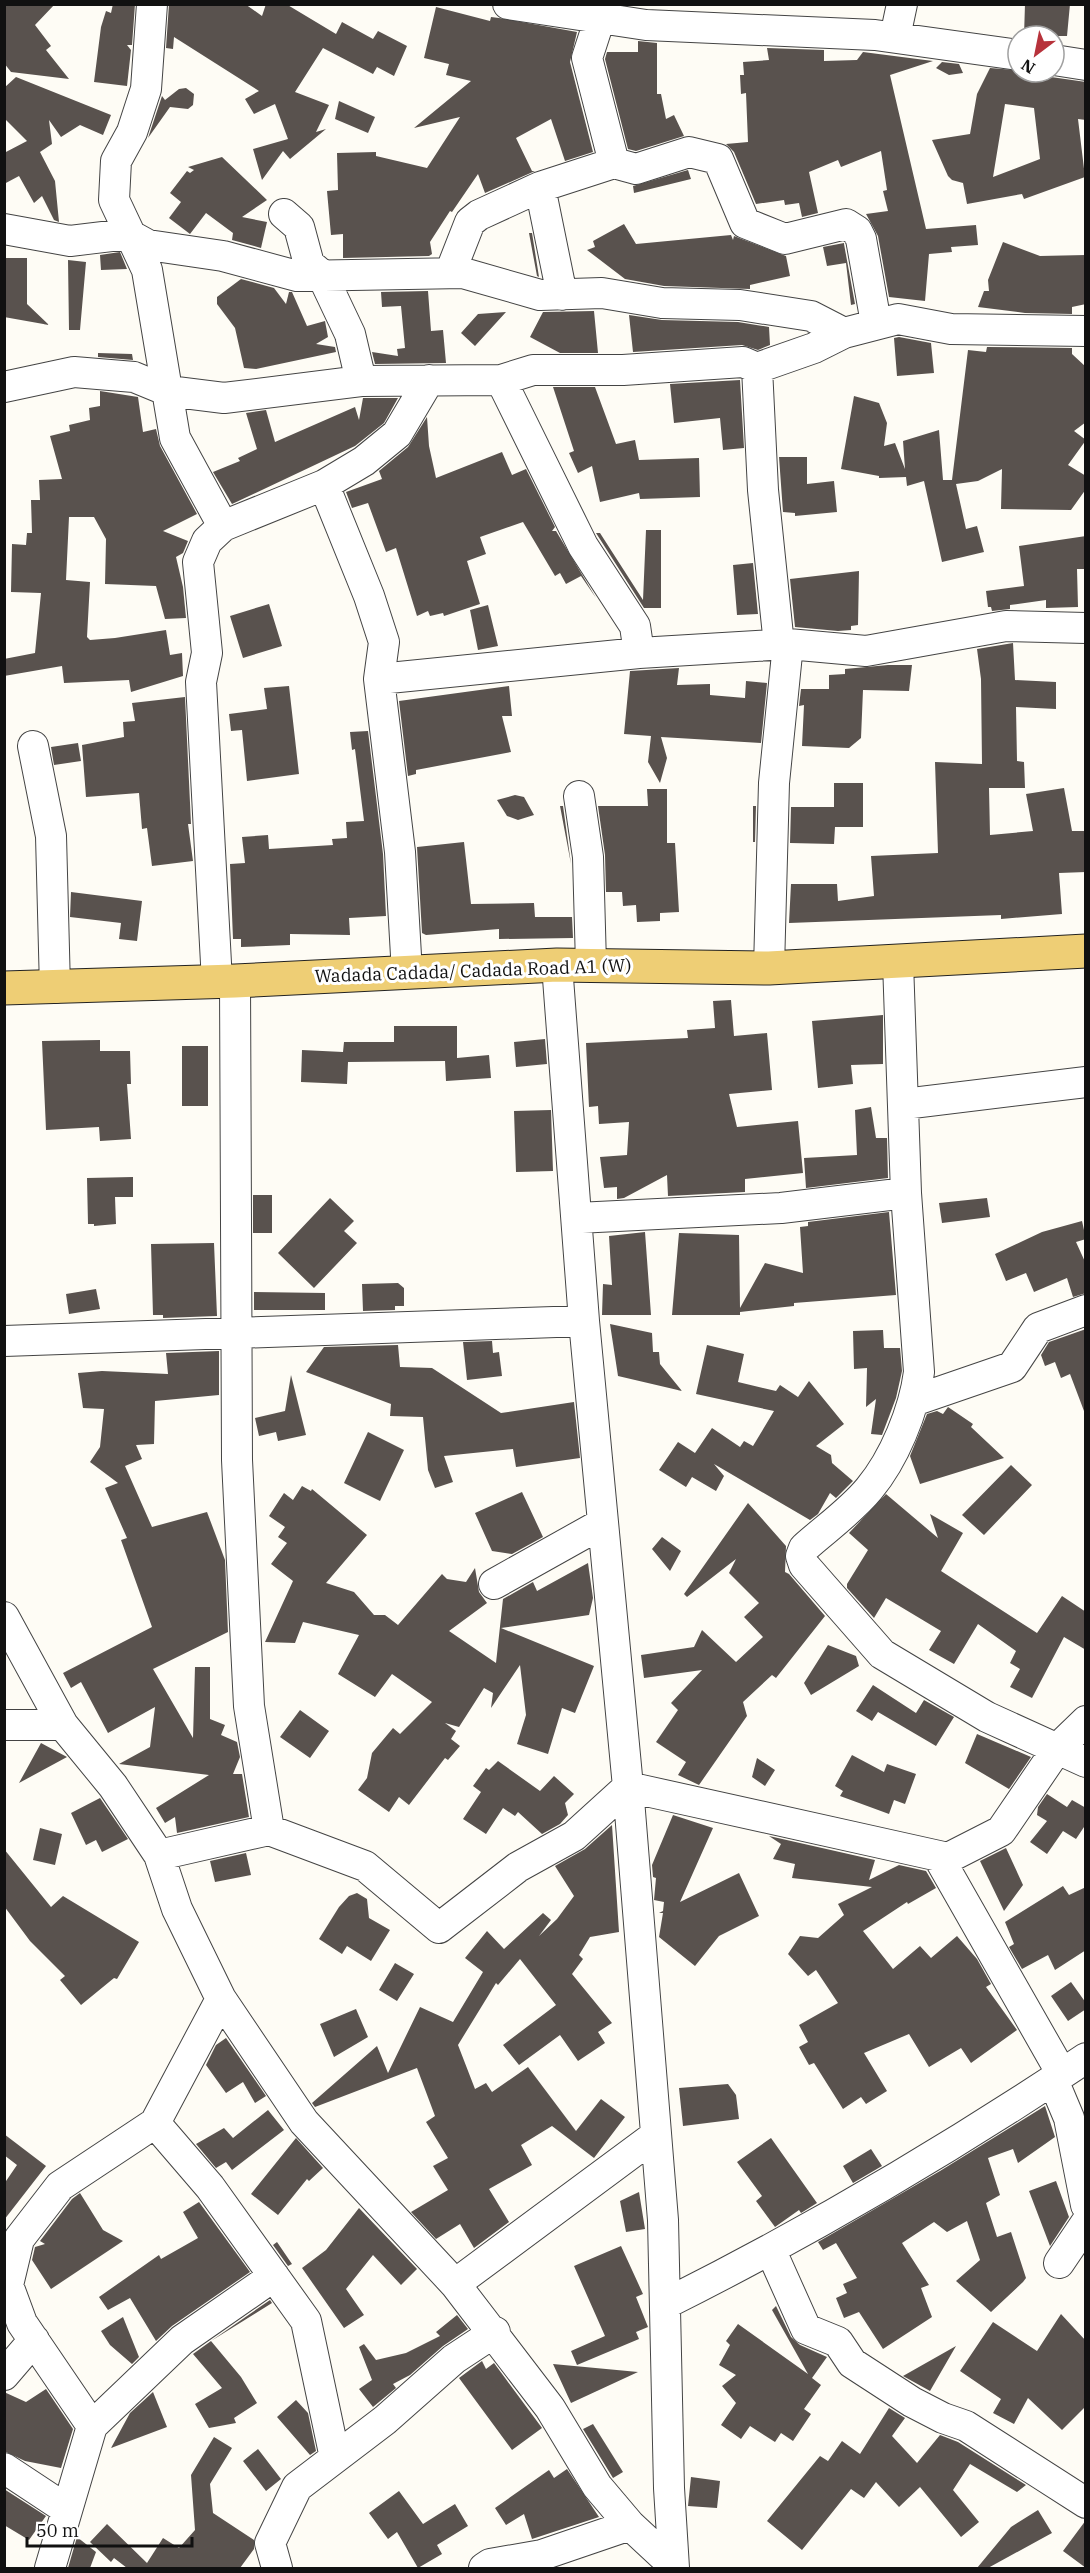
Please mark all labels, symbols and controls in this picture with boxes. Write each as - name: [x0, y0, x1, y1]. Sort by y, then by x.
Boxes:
- north arrow: [1006, 24, 1066, 84]
- text: N: [1017, 55, 1039, 79]
- street label: Wadada Cadada/ Cadada Road A1 (W): [314, 953, 632, 988]
- scale bar: [27, 2510, 192, 2548]
- text: 50 m: [36, 2519, 79, 2542]

